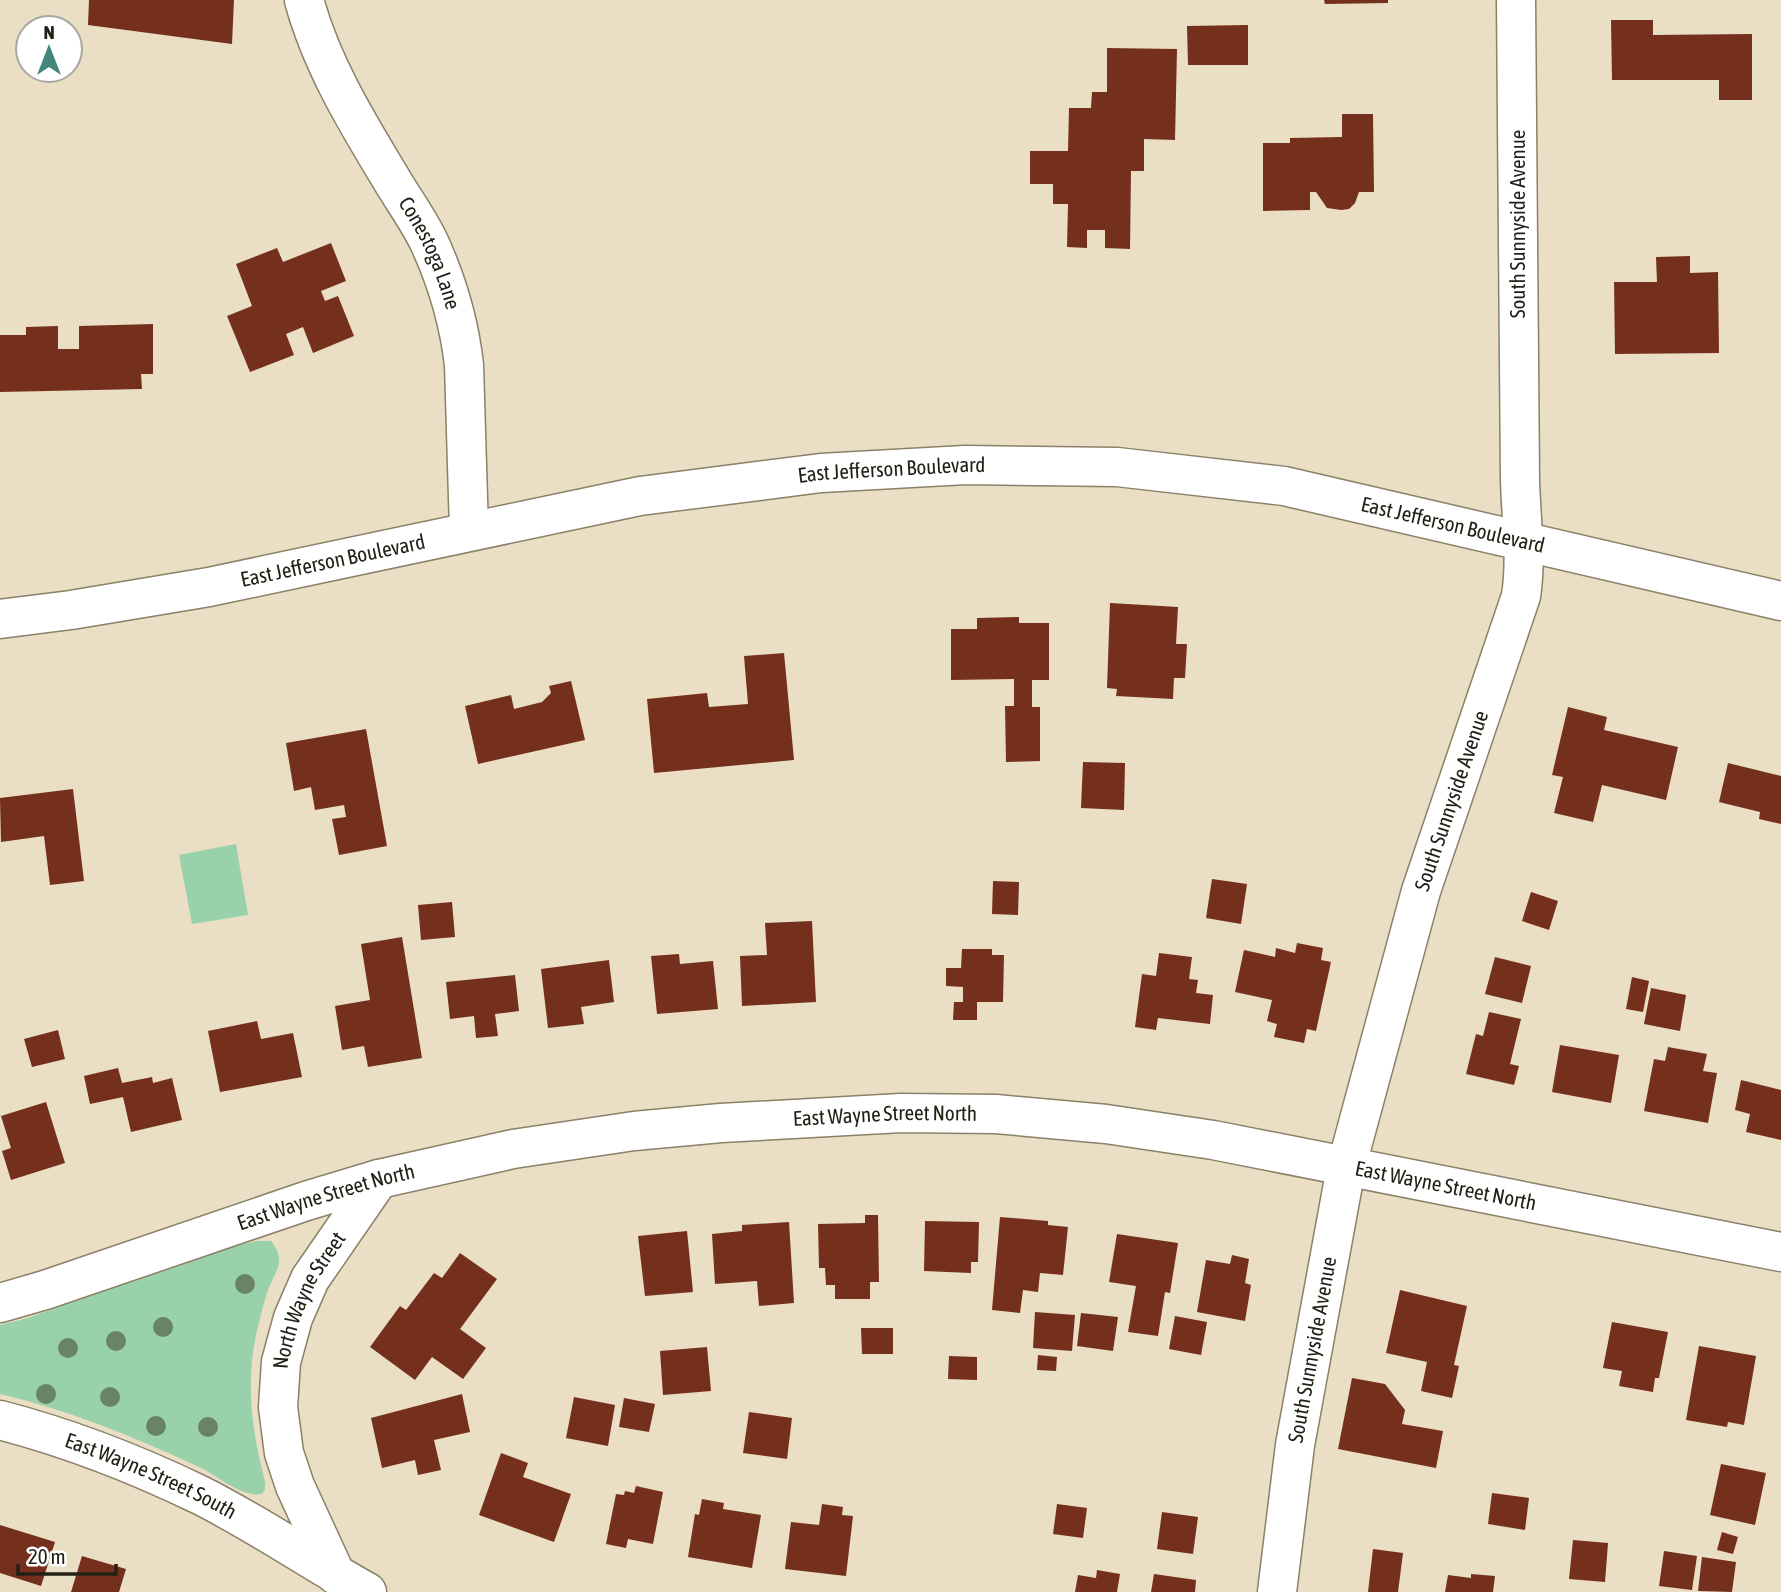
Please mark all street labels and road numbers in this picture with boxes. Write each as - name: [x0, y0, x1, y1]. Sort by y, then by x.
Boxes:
- street label: South Sunnyside Avenue: [1505, 130, 1529, 318]
- street label: Conestoga Lane: [394, 192, 466, 312]
- street label: East Jefferson Boulevard: [796, 452, 986, 487]
- street label: East Jefferson Boulevard: [1359, 491, 1547, 557]
- street label: East Jefferson Boulevard: [238, 529, 427, 591]
- street label: South Sunnyside Avenue: [1409, 707, 1492, 894]
- street label: East Wayne Street North: [792, 1100, 977, 1130]
- street label: East Wayne Street North: [1353, 1155, 1539, 1215]
- street label: East Wayne Street North: [234, 1158, 417, 1235]
- street label: North Wayne Street: [268, 1227, 350, 1370]
- street label: South Sunnyside Avenue: [1283, 1254, 1340, 1445]
- street label: East Wayne Street South: [62, 1427, 241, 1523]

